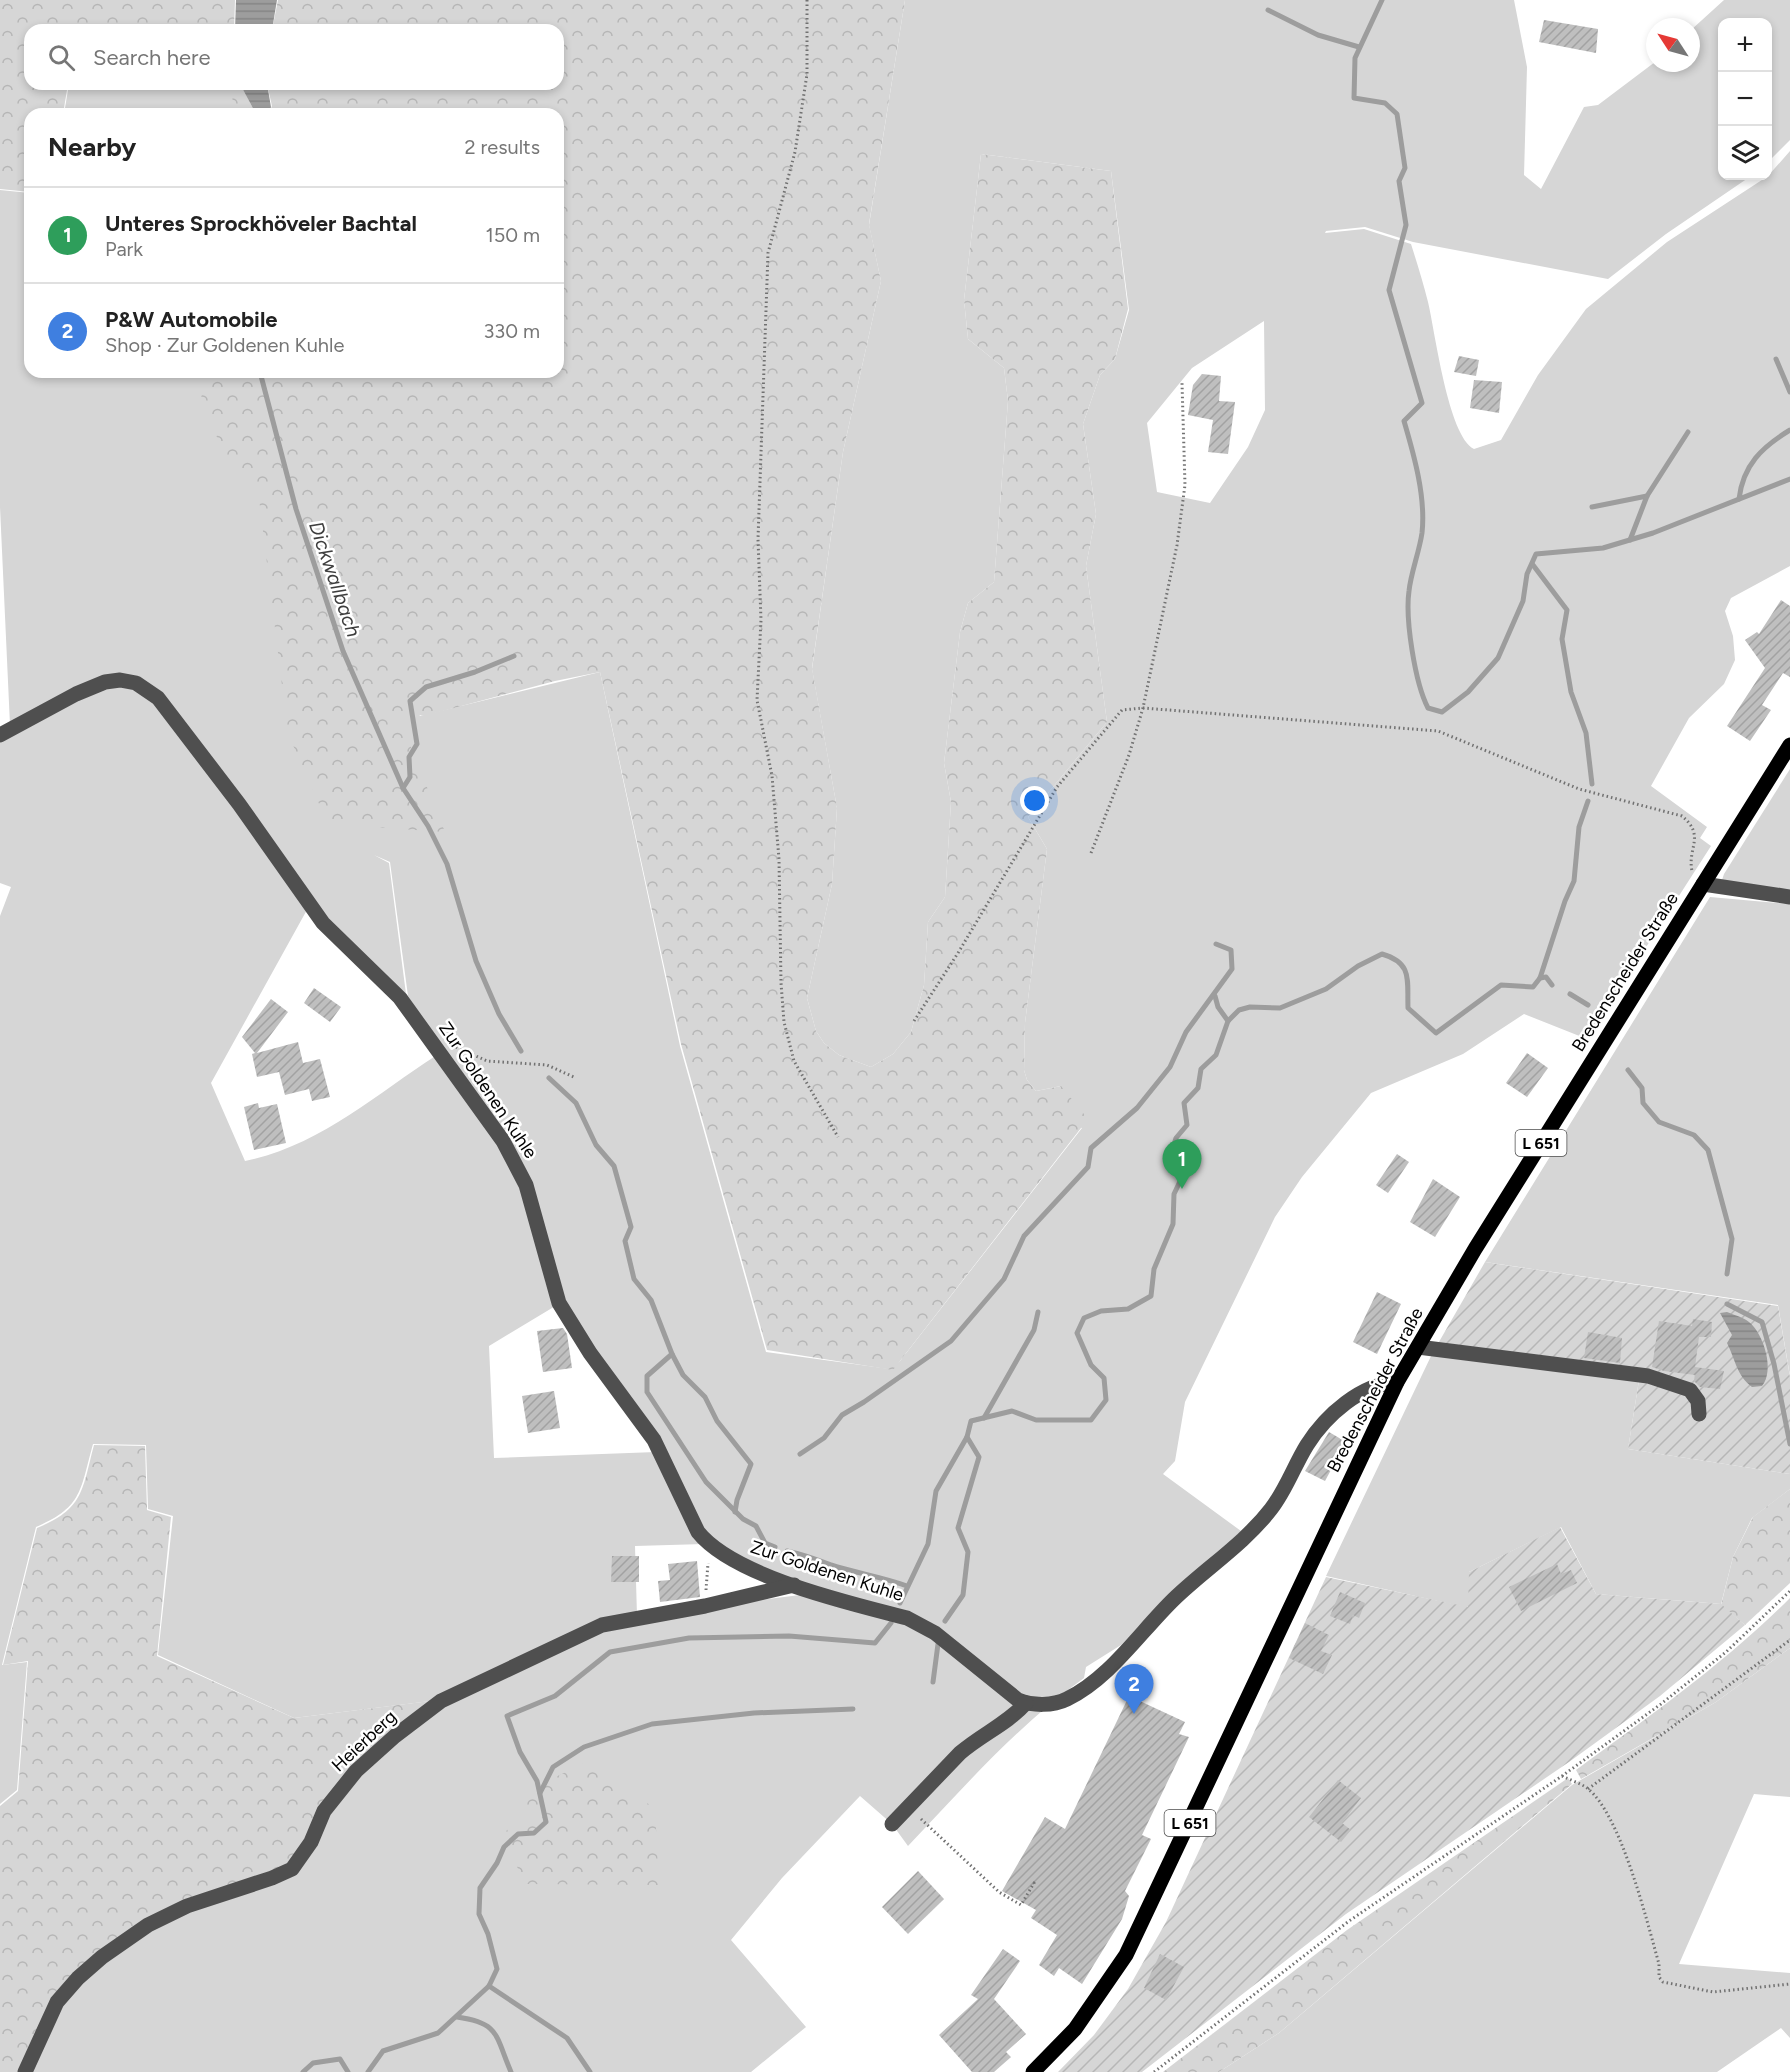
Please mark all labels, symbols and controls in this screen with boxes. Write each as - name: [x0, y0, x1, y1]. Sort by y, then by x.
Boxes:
- north arrow: [1646, 18, 1700, 72]
- map controls: [1718, 18, 1772, 180]
- button: +: [1718, 18, 1772, 72]
- search box: [24, 24, 564, 90]
- icon: search: [45, 41, 78, 74]
- text: Search here: [93, 44, 211, 71]
- button: −: [1718, 72, 1772, 126]
- button: layers: [1718, 126, 1772, 180]
- text: Nearby: [48, 131, 136, 163]
- text: 2 results: [464, 135, 540, 159]
- text: Unteres Sprockhöveler Bachtal: [105, 210, 417, 237]
- text: 1: [63, 223, 72, 247]
- text: 150 m: [485, 223, 540, 247]
- text: Park: [105, 237, 143, 261]
- text: P&W Automobile: [105, 306, 277, 333]
- text: 2: [62, 319, 73, 343]
- text: 330 m: [483, 319, 540, 343]
- text: Shop · Zur Goldenen Kuhle: [105, 333, 344, 357]
- water label: Dickwallbach: [304, 518, 366, 640]
- your location: [1020, 786, 1049, 815]
- street label: Bredenscheider Straße: [1567, 888, 1683, 1056]
- street label: Zur Goldenen Kuhle: [434, 1018, 542, 1163]
- road number: L 651: [1516, 1130, 1566, 1156]
- pin: 1: [1162, 1140, 1202, 1189]
- street label: Bredenscheider Straße: [1322, 1304, 1428, 1476]
- street label: Zur Goldenen Kuhle: [748, 1536, 907, 1606]
- pin: 2: [1114, 1664, 1154, 1714]
- street label: Heierberg: [327, 1706, 401, 1776]
- road number: L 651: [1164, 1810, 1216, 1836]

